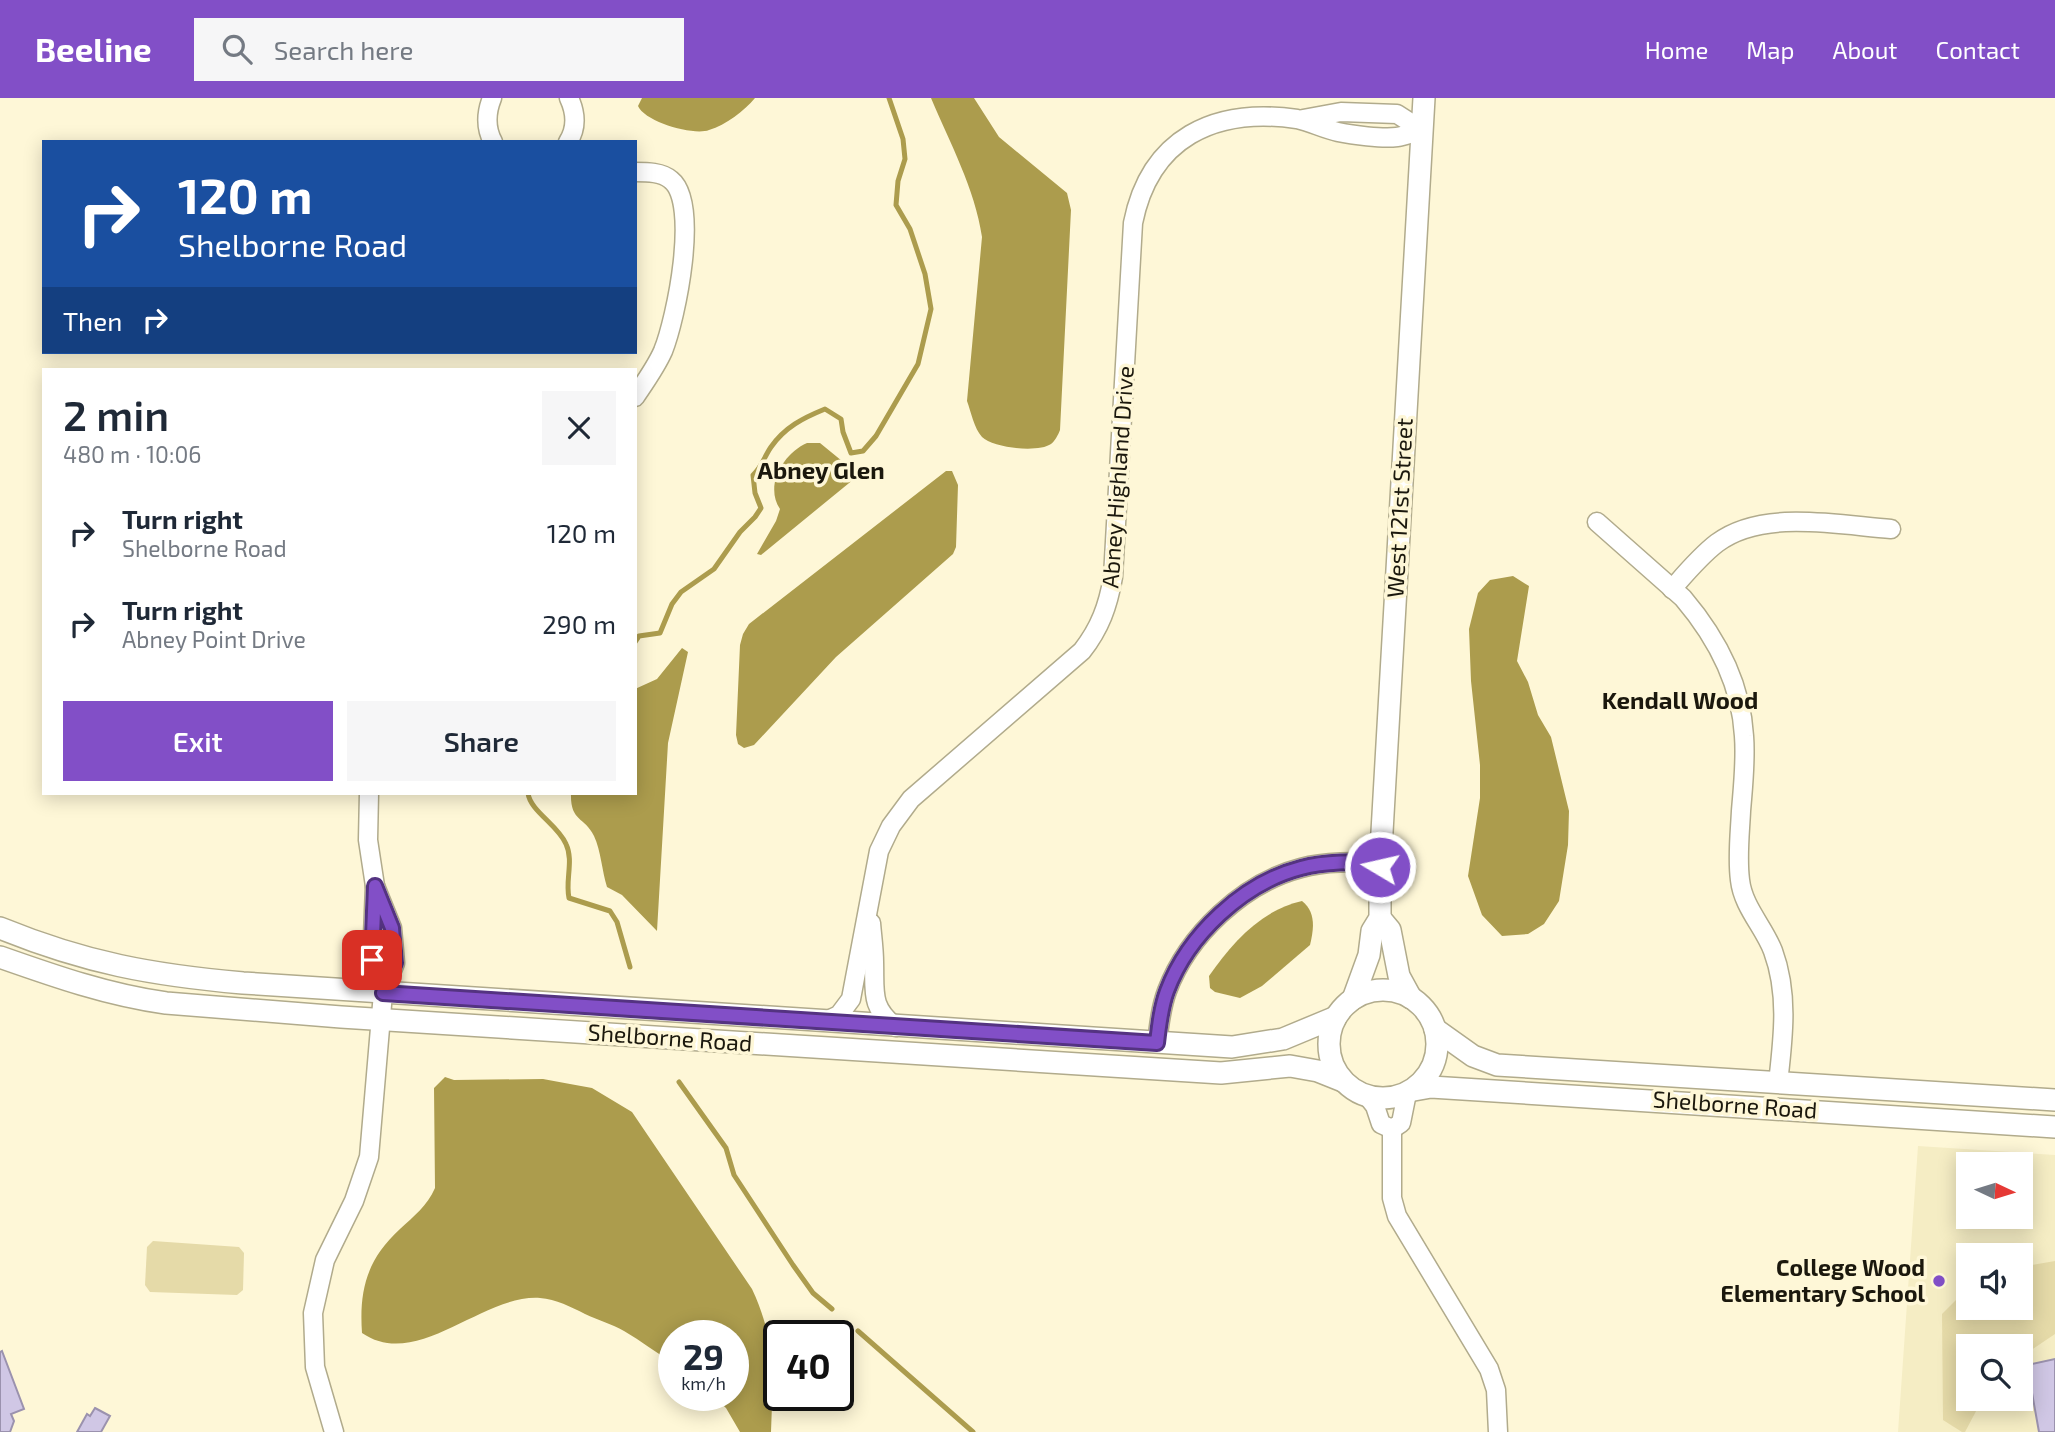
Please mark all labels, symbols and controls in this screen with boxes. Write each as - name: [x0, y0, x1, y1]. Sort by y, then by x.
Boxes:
- search box: [194, 18, 684, 81]
- text: Beeline: [35, 29, 152, 69]
- icon: search: [218, 30, 256, 68]
- text: Search here: [274, 34, 413, 65]
- text: Home: [1645, 35, 1708, 64]
- text: Map: [1746, 35, 1794, 64]
- text: About: [1832, 35, 1898, 64]
- text: Contact: [1936, 35, 2020, 64]
- text: 120 m: [178, 165, 312, 224]
- icon: right: [63, 168, 154, 259]
- text: Shelborne Road: [178, 225, 407, 263]
- icon: right: [136, 301, 174, 339]
- text: Then: [63, 305, 122, 336]
- street label: Abney Highland Drive: [1095, 365, 1139, 589]
- text: 2 min: [63, 389, 169, 439]
- button: close: [542, 391, 616, 465]
- street label: West 121st Street: [1380, 417, 1418, 599]
- text: 480 m · 10:06: [63, 440, 201, 468]
- district label: Abney Glen: [757, 455, 885, 484]
- text: Turn right: [122, 503, 243, 534]
- icon: right: [63, 514, 101, 552]
- text: 120 m: [547, 517, 616, 548]
- text: Shelborne Road: [122, 534, 287, 562]
- text: Turn right: [122, 594, 243, 625]
- icon: right: [63, 605, 101, 643]
- text: 290 m: [542, 608, 616, 639]
- text: Abney Point Drive: [122, 625, 306, 653]
- district label: Kendall Wood: [1602, 685, 1758, 714]
- button: Exit: [63, 701, 333, 781]
- button: Share: [347, 701, 616, 781]
- position arrow: [1343, 830, 1417, 904]
- pin: [342, 930, 402, 990]
- icon: arrive: [353, 941, 391, 979]
- street label: Shelborne Road: [587, 1017, 753, 1057]
- street label: Shelborne Road: [1652, 1084, 1818, 1124]
- north arrow: [1956, 1152, 2034, 1228]
- map controls: [1956, 1152, 2033, 1411]
- button: sound: [1956, 1243, 2033, 1320]
- place label: College Wood Elementary School: [1721, 1253, 1925, 1307]
- marker: College Wood Elementary School: [1931, 1273, 1947, 1289]
- speed limit sign: 40: [763, 1320, 854, 1411]
- button: search: [1956, 1334, 2033, 1411]
- text: 29: [683, 1335, 724, 1377]
- text: km/h: [681, 1372, 726, 1394]

